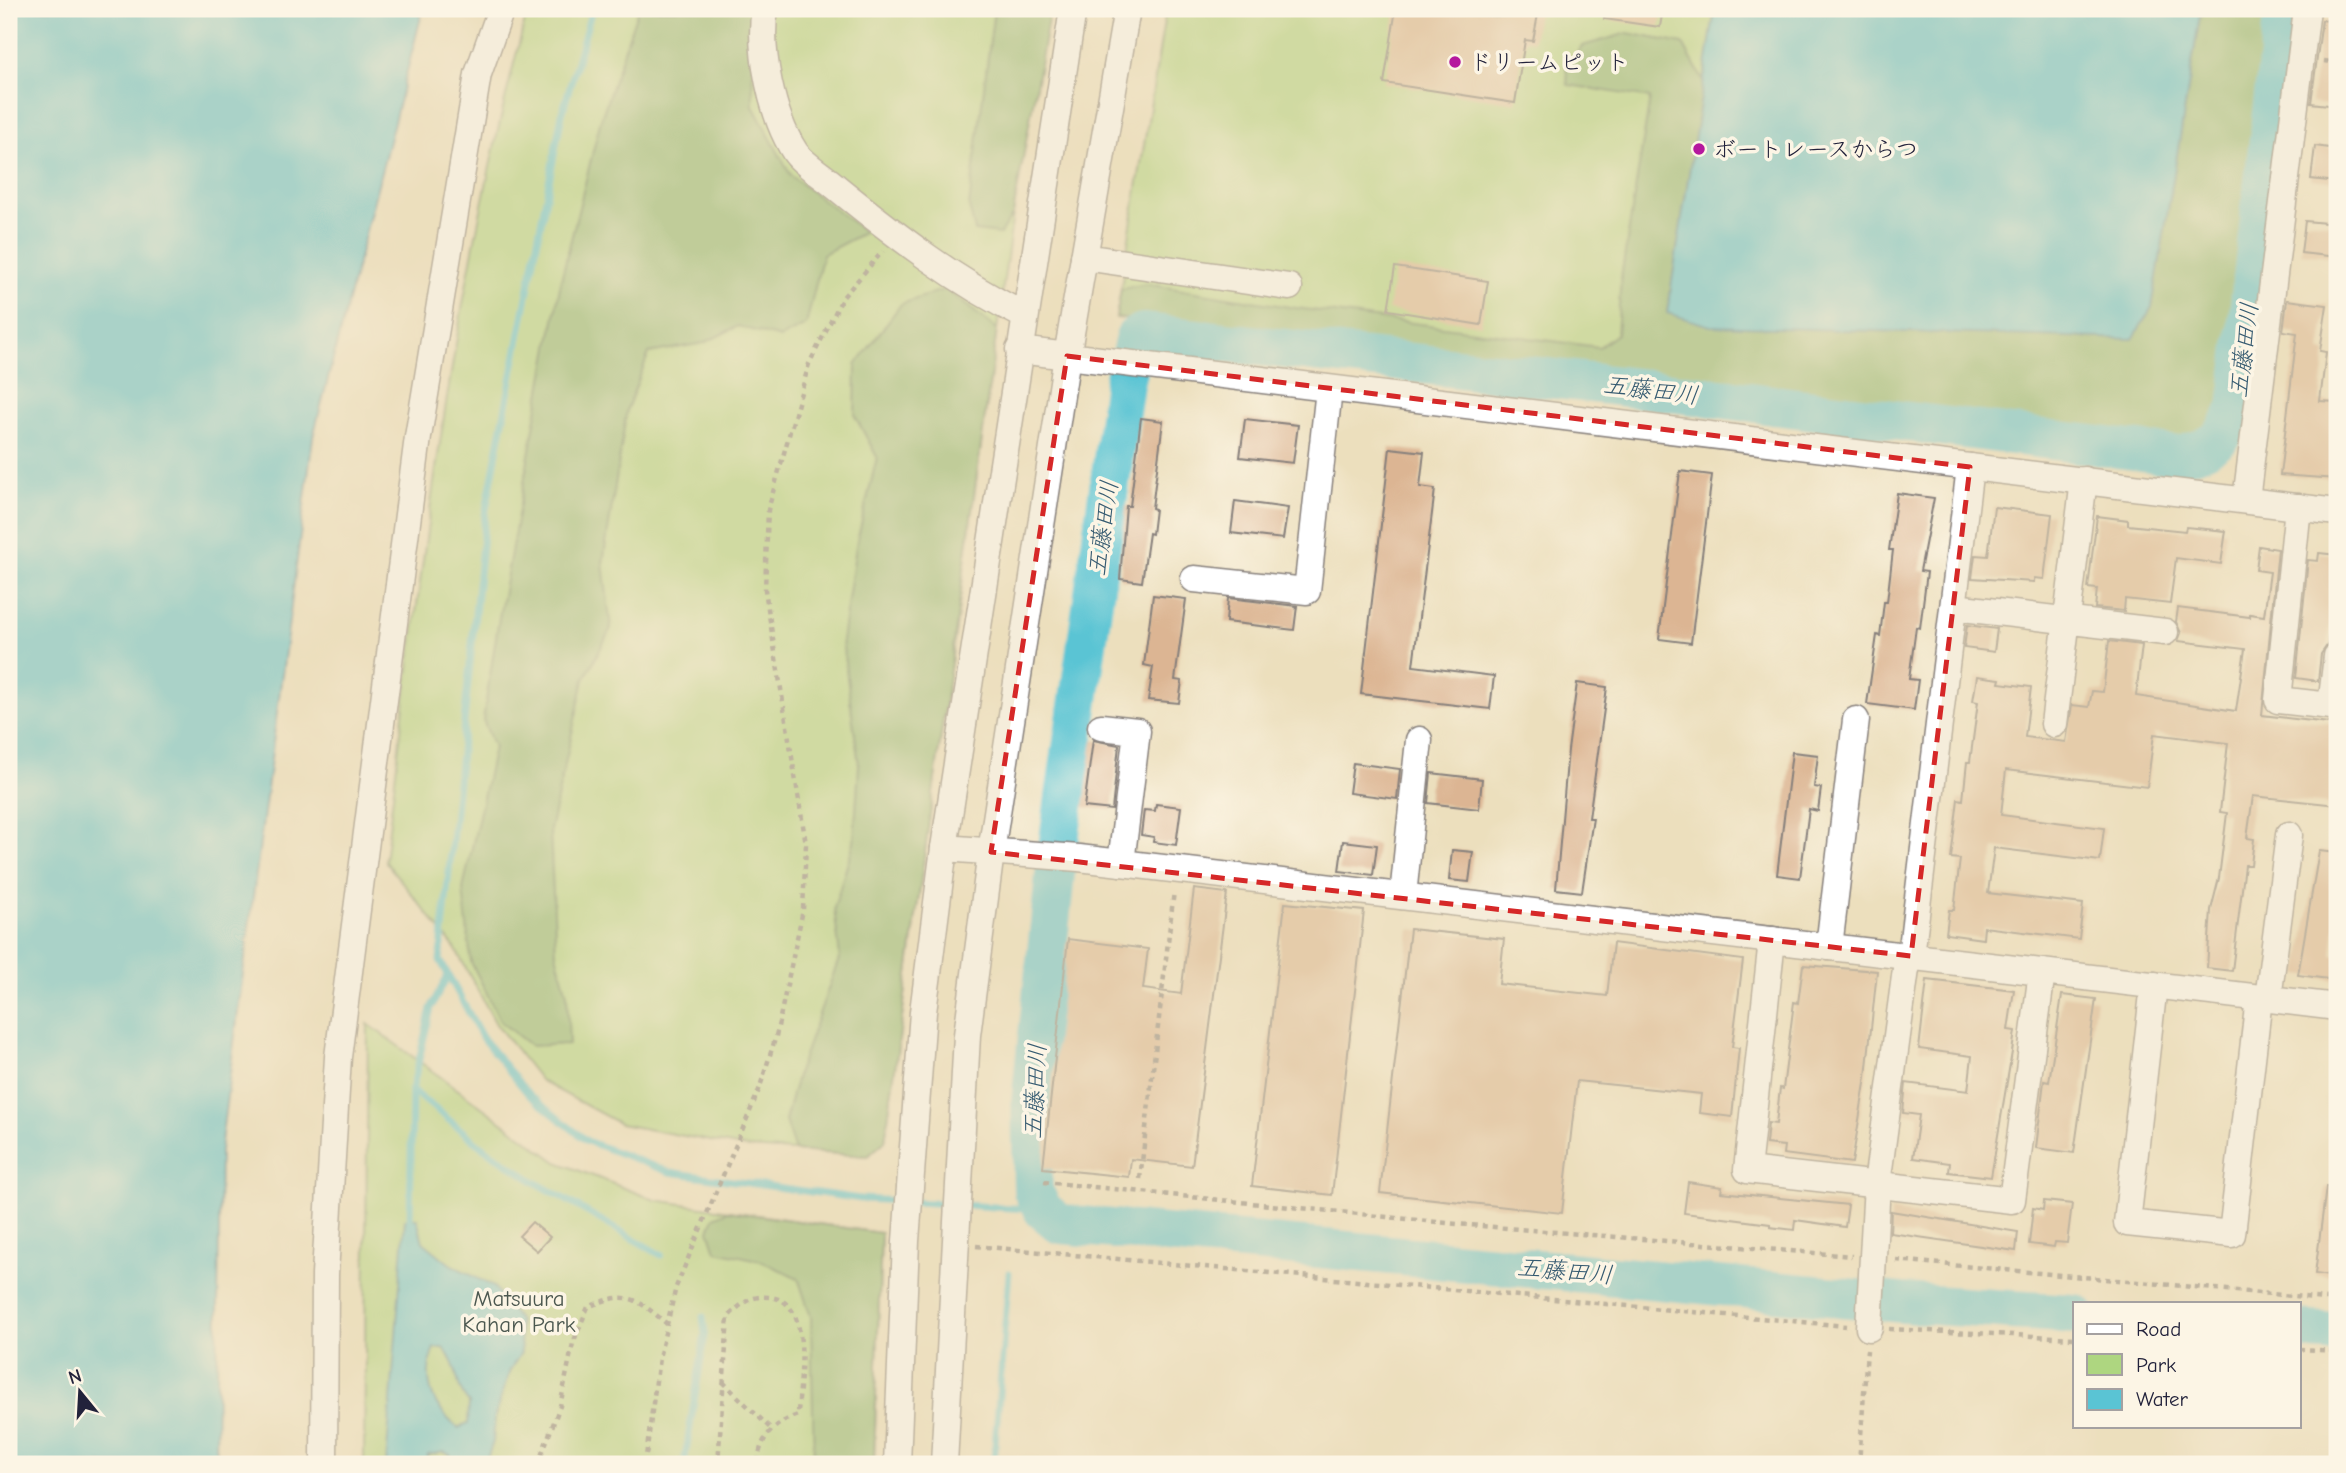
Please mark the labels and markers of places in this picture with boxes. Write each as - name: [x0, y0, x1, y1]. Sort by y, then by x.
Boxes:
- place label: ドリームピット: [1469, 49, 1629, 76]
- marker: ドリームピット: [1447, 54, 1463, 70]
- place label: ボートレースからつ: [1713, 136, 1919, 163]
- marker: ボートレースからつ: [1691, 141, 1707, 157]

